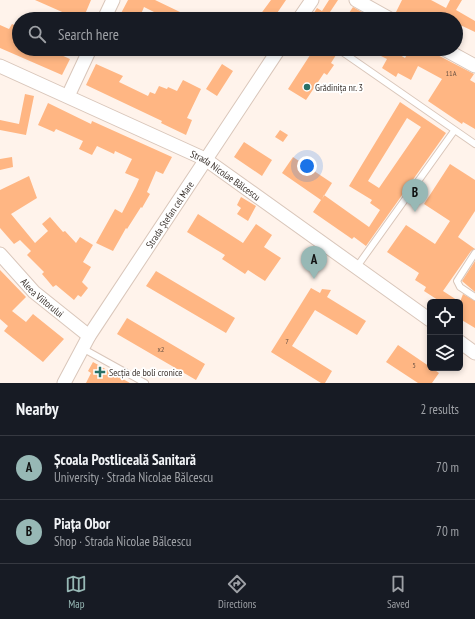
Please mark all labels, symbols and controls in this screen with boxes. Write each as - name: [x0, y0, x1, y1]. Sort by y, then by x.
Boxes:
- search box: [12, 12, 463, 56]
- icon: search: [26, 23, 48, 45]
- text: Search here: [58, 25, 119, 44]
- house number: 11A: [446, 68, 457, 78]
- place label: Grădinița nr. 3: [315, 81, 363, 94]
- marker: Grădinița nr. 3: [302, 82, 312, 92]
- street label: Strada Nicolae Bălcescu: [188, 147, 263, 204]
- your location: [297, 156, 317, 176]
- street label: Strada Ștefan cel Mare: [143, 179, 197, 251]
- pin: B: [402, 179, 428, 212]
- pin: A: [301, 246, 327, 279]
- street label: Aleea Viitorului: [18, 276, 66, 320]
- map controls: [427, 299, 463, 371]
- button: locate: [427, 299, 463, 335]
- button: layers: [427, 335, 463, 371]
- house number: 7: [285, 336, 289, 346]
- house number: x2: [158, 344, 165, 354]
- house number: 5: [412, 360, 416, 370]
- marker: Secția de boli cronice: [94, 366, 106, 378]
- place label: Secția de boli cronice: [109, 366, 183, 379]
- text: Nearby: [16, 398, 59, 420]
- text: 2 results: [420, 401, 459, 418]
- text: Școala Postliceală Sanitară: [54, 450, 196, 469]
- text: A: [26, 459, 32, 476]
- text: 70 m: [436, 459, 459, 476]
- text: University · Strada Nicolae Bălcescu: [54, 469, 213, 486]
- text: Piața Obor: [54, 514, 110, 533]
- text: B: [26, 523, 32, 540]
- text: 70 m: [436, 523, 459, 540]
- text: Shop · Strada Nicolae Bălcescu: [54, 533, 191, 550]
- tab: Map: [65, 573, 87, 611]
- tab: Directions: [218, 573, 256, 611]
- tab: Saved: [387, 573, 410, 611]

